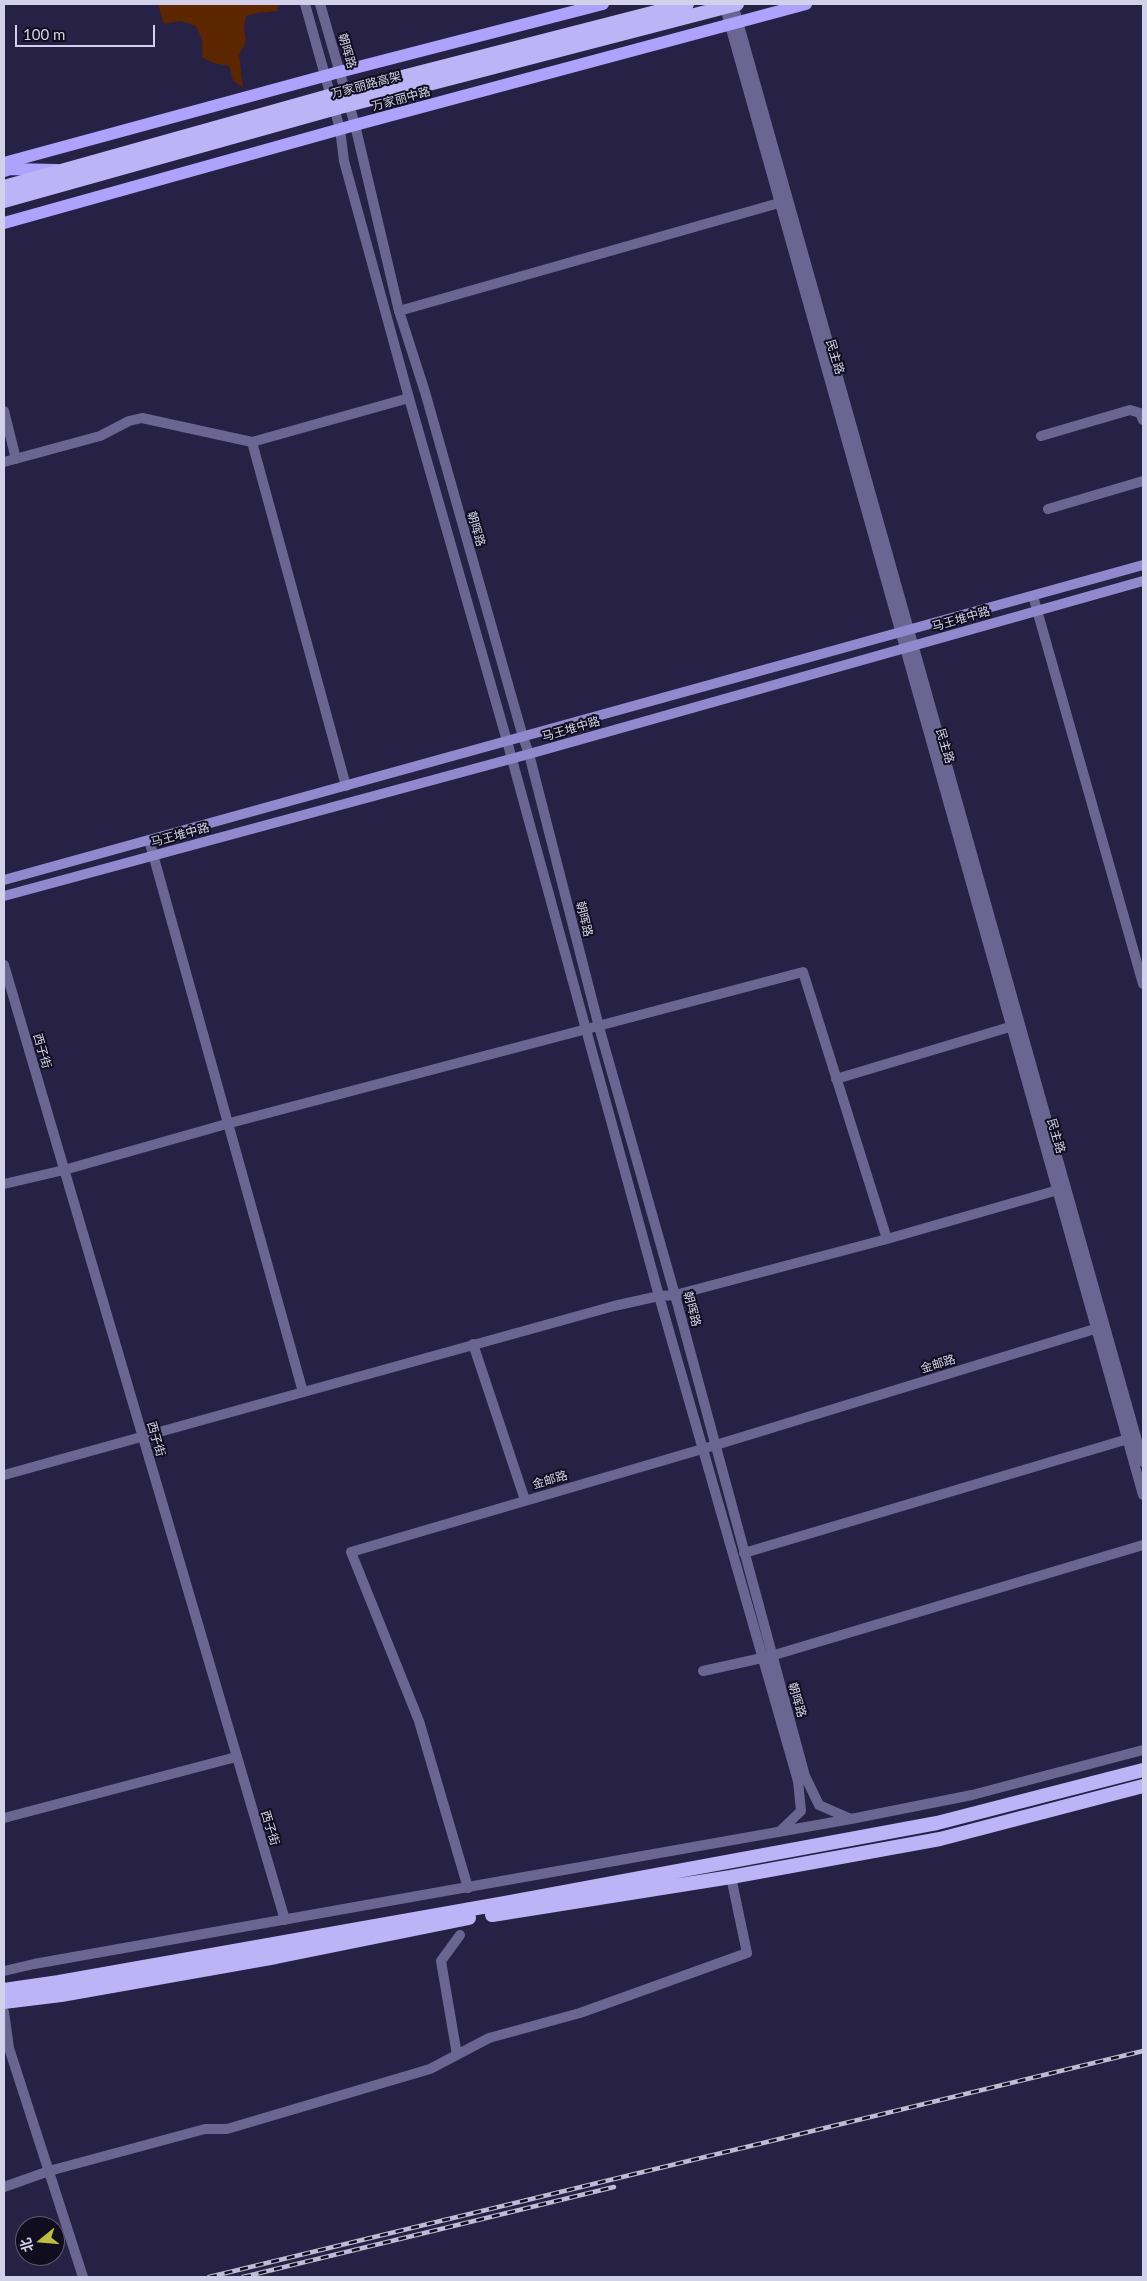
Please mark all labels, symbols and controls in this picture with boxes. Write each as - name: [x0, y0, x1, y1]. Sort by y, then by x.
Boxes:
- scale bar: [18, 15, 158, 47]
- text: 100 m: [23, 25, 65, 43]
- street label: 朝晖路: [335, 32, 359, 70]
- street label: 万家丽路高架: [329, 69, 403, 101]
- street label: 万家丽中路: [370, 84, 432, 114]
- street label: 民主路: [823, 338, 847, 376]
- street label: 朝晖路: [464, 510, 488, 548]
- street label: 马王堆中路: [930, 604, 992, 634]
- street label: 马王堆中路: [540, 714, 602, 744]
- street label: 民主路: [933, 727, 957, 765]
- street label: 马王堆中路: [149, 820, 211, 850]
- street label: 朝晖路: [573, 900, 595, 938]
- street label: 西子街: [30, 1032, 54, 1070]
- street label: 民主路: [1044, 1117, 1068, 1155]
- street label: 朝晖路: [680, 1290, 704, 1328]
- street label: 金邮路: [919, 1352, 957, 1376]
- street label: 西子街: [144, 1420, 168, 1458]
- street label: 金邮路: [531, 1468, 569, 1492]
- street label: 朝晖路: [785, 1681, 809, 1719]
- street label: 西子街: [258, 1809, 282, 1847]
- north arrow: [15, 2216, 65, 2266]
- text: 北: [16, 2236, 36, 2254]

